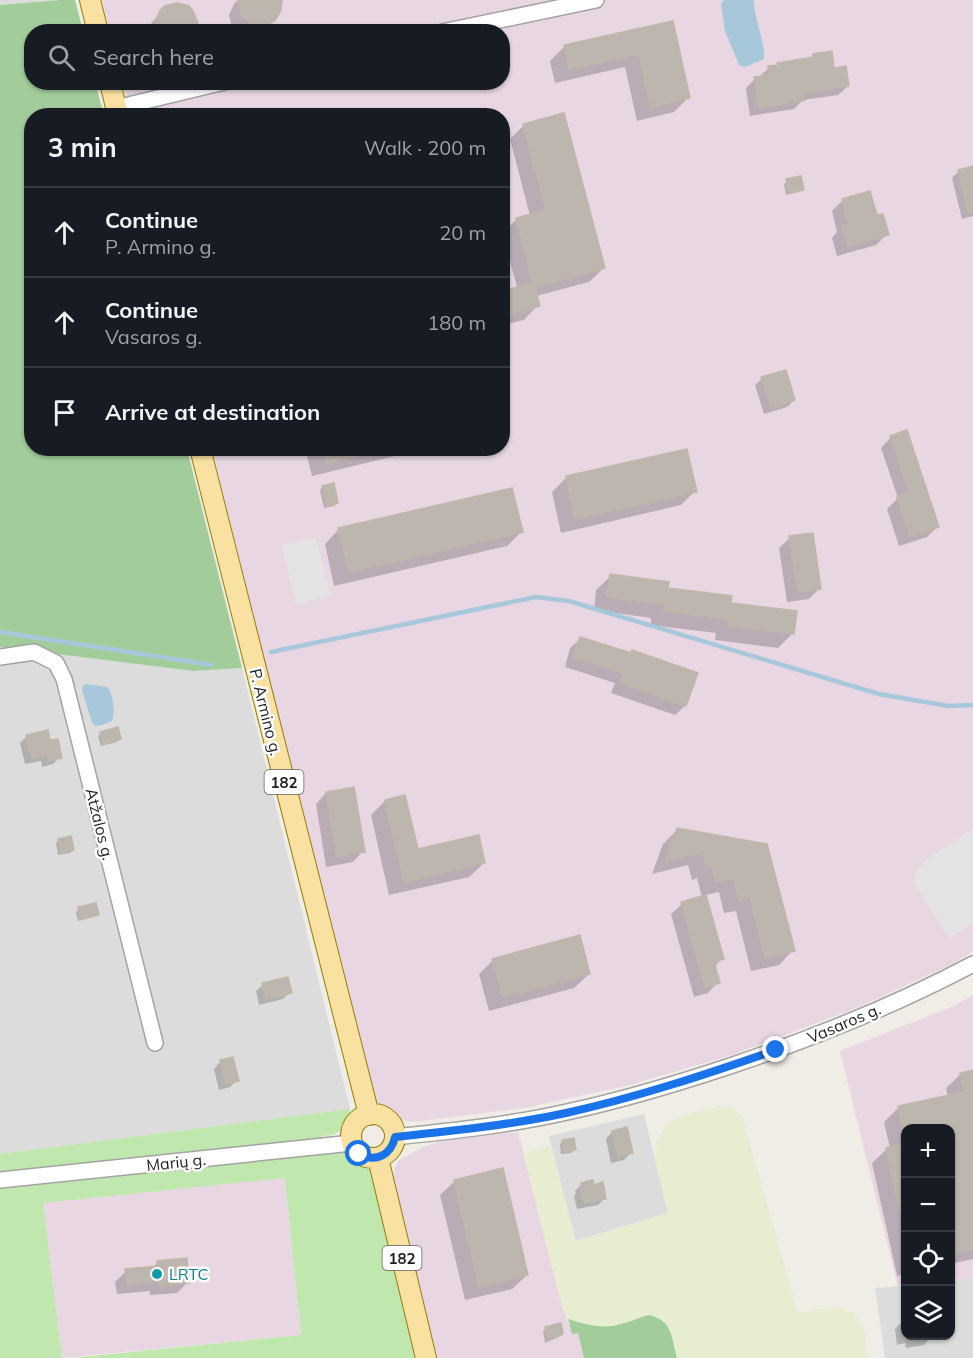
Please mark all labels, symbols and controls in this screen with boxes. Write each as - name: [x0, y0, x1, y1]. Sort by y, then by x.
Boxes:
- search box: [24, 24, 510, 90]
- icon: search: [45, 41, 78, 74]
- text: Search here: [93, 43, 214, 71]
- text: 3 min: [48, 131, 117, 164]
- text: Walk · 200 m: [364, 135, 486, 160]
- text: Continue: [105, 206, 198, 234]
- icon: ahead: [48, 216, 81, 249]
- text: 20 m: [439, 220, 486, 245]
- text: P. Armino g.: [105, 234, 216, 259]
- text: Continue: [105, 296, 198, 324]
- icon: ahead: [48, 306, 81, 339]
- text: 180 m: [427, 310, 486, 335]
- text: Vasaros g.: [105, 324, 202, 349]
- icon: arrive: [48, 396, 81, 429]
- text: Arrive at destination: [105, 398, 320, 426]
- street label: P. Armino g.: [246, 666, 286, 758]
- road number: 182: [264, 770, 304, 794]
- street label: Atžalos g.: [81, 786, 119, 862]
- street label: Vasaros g.: [804, 999, 884, 1047]
- route end: [762, 1036, 788, 1062]
- map controls: [901, 1124, 955, 1340]
- button: +: [901, 1124, 955, 1178]
- route start: [345, 1140, 371, 1166]
- street label: Marių g.: [145, 1149, 207, 1175]
- button: −: [901, 1178, 955, 1232]
- button: locate: [901, 1232, 955, 1286]
- road number: 182: [382, 1246, 422, 1270]
- place label: LRTC: [169, 1264, 208, 1284]
- marker: LRTC: [150, 1267, 164, 1281]
- button: layers: [901, 1286, 955, 1340]

